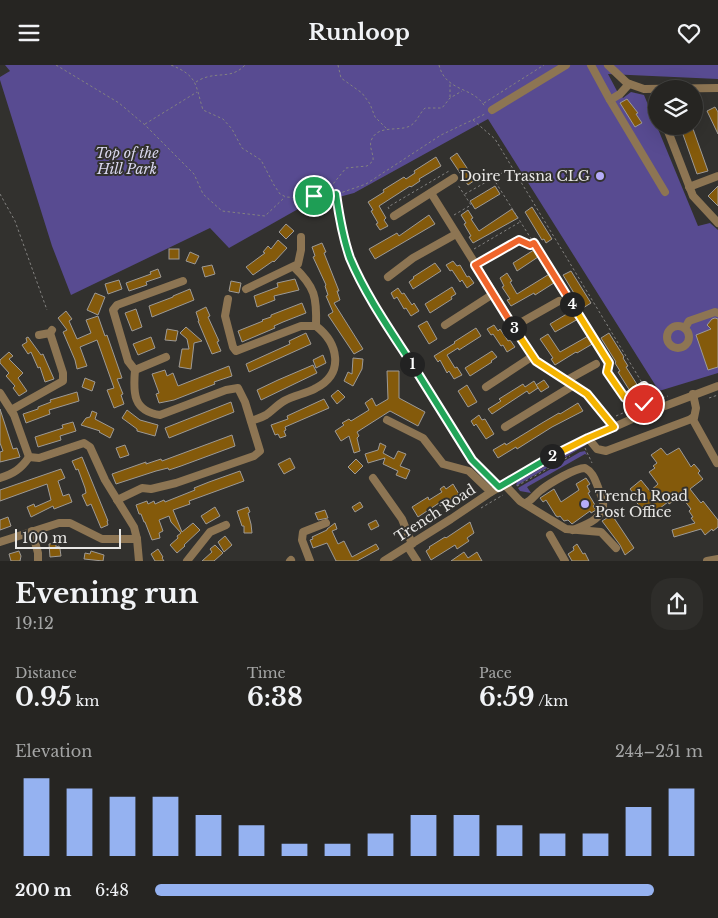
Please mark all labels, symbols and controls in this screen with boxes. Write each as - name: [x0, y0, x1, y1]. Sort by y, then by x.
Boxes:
- icon: menu: [15, 19, 43, 47]
- text: Runloop: [308, 19, 410, 46]
- icon: heart: [675, 19, 703, 47]
- map controls: [648, 80, 703, 135]
- button: layers: [648, 80, 703, 135]
- park label: Top of the Hill Park: [95, 144, 159, 178]
- place label: Doire Trasna CLG: [460, 167, 590, 185]
- marker: Doire Trasna CLG: [594, 170, 606, 182]
- pin: [293, 175, 335, 217]
- icon: arrive: [300, 182, 328, 210]
- pin: 4: [560, 291, 584, 317]
- text: 4: [568, 295, 577, 313]
- pin: 3: [502, 315, 526, 341]
- text: 3: [510, 319, 519, 337]
- pin: 1: [400, 351, 424, 377]
- text: 1: [409, 355, 416, 373]
- pin: [623, 383, 665, 425]
- icon: check: [630, 390, 658, 418]
- pin: 2: [540, 443, 564, 469]
- text: 2: [548, 447, 557, 465]
- street label: Trench Road: [391, 480, 479, 546]
- place label: Trench Road Post Office: [595, 487, 688, 521]
- marker: Trench Road Post Office: [579, 498, 591, 510]
- scale bar: [15, 525, 121, 549]
- text: 100 m: [22, 529, 67, 547]
- text: Evening run: [15, 576, 199, 611]
- button: share: [651, 578, 703, 630]
- text: 19:12: [15, 613, 54, 633]
- text: Distance: [15, 664, 77, 682]
- text: Time: [247, 664, 286, 682]
- text: Pace: [479, 664, 512, 682]
- text: 0.95: [15, 682, 72, 713]
- text: 6:38: [247, 682, 303, 713]
- text: 6:59: [479, 682, 535, 713]
- text: km: [72, 692, 99, 710]
- text: /km: [535, 692, 568, 710]
- text: Elevation: [15, 741, 92, 761]
- text: 244–251 m: [615, 741, 703, 761]
- text: 200 m: [15, 880, 72, 900]
- text: 6:48: [95, 880, 129, 900]

